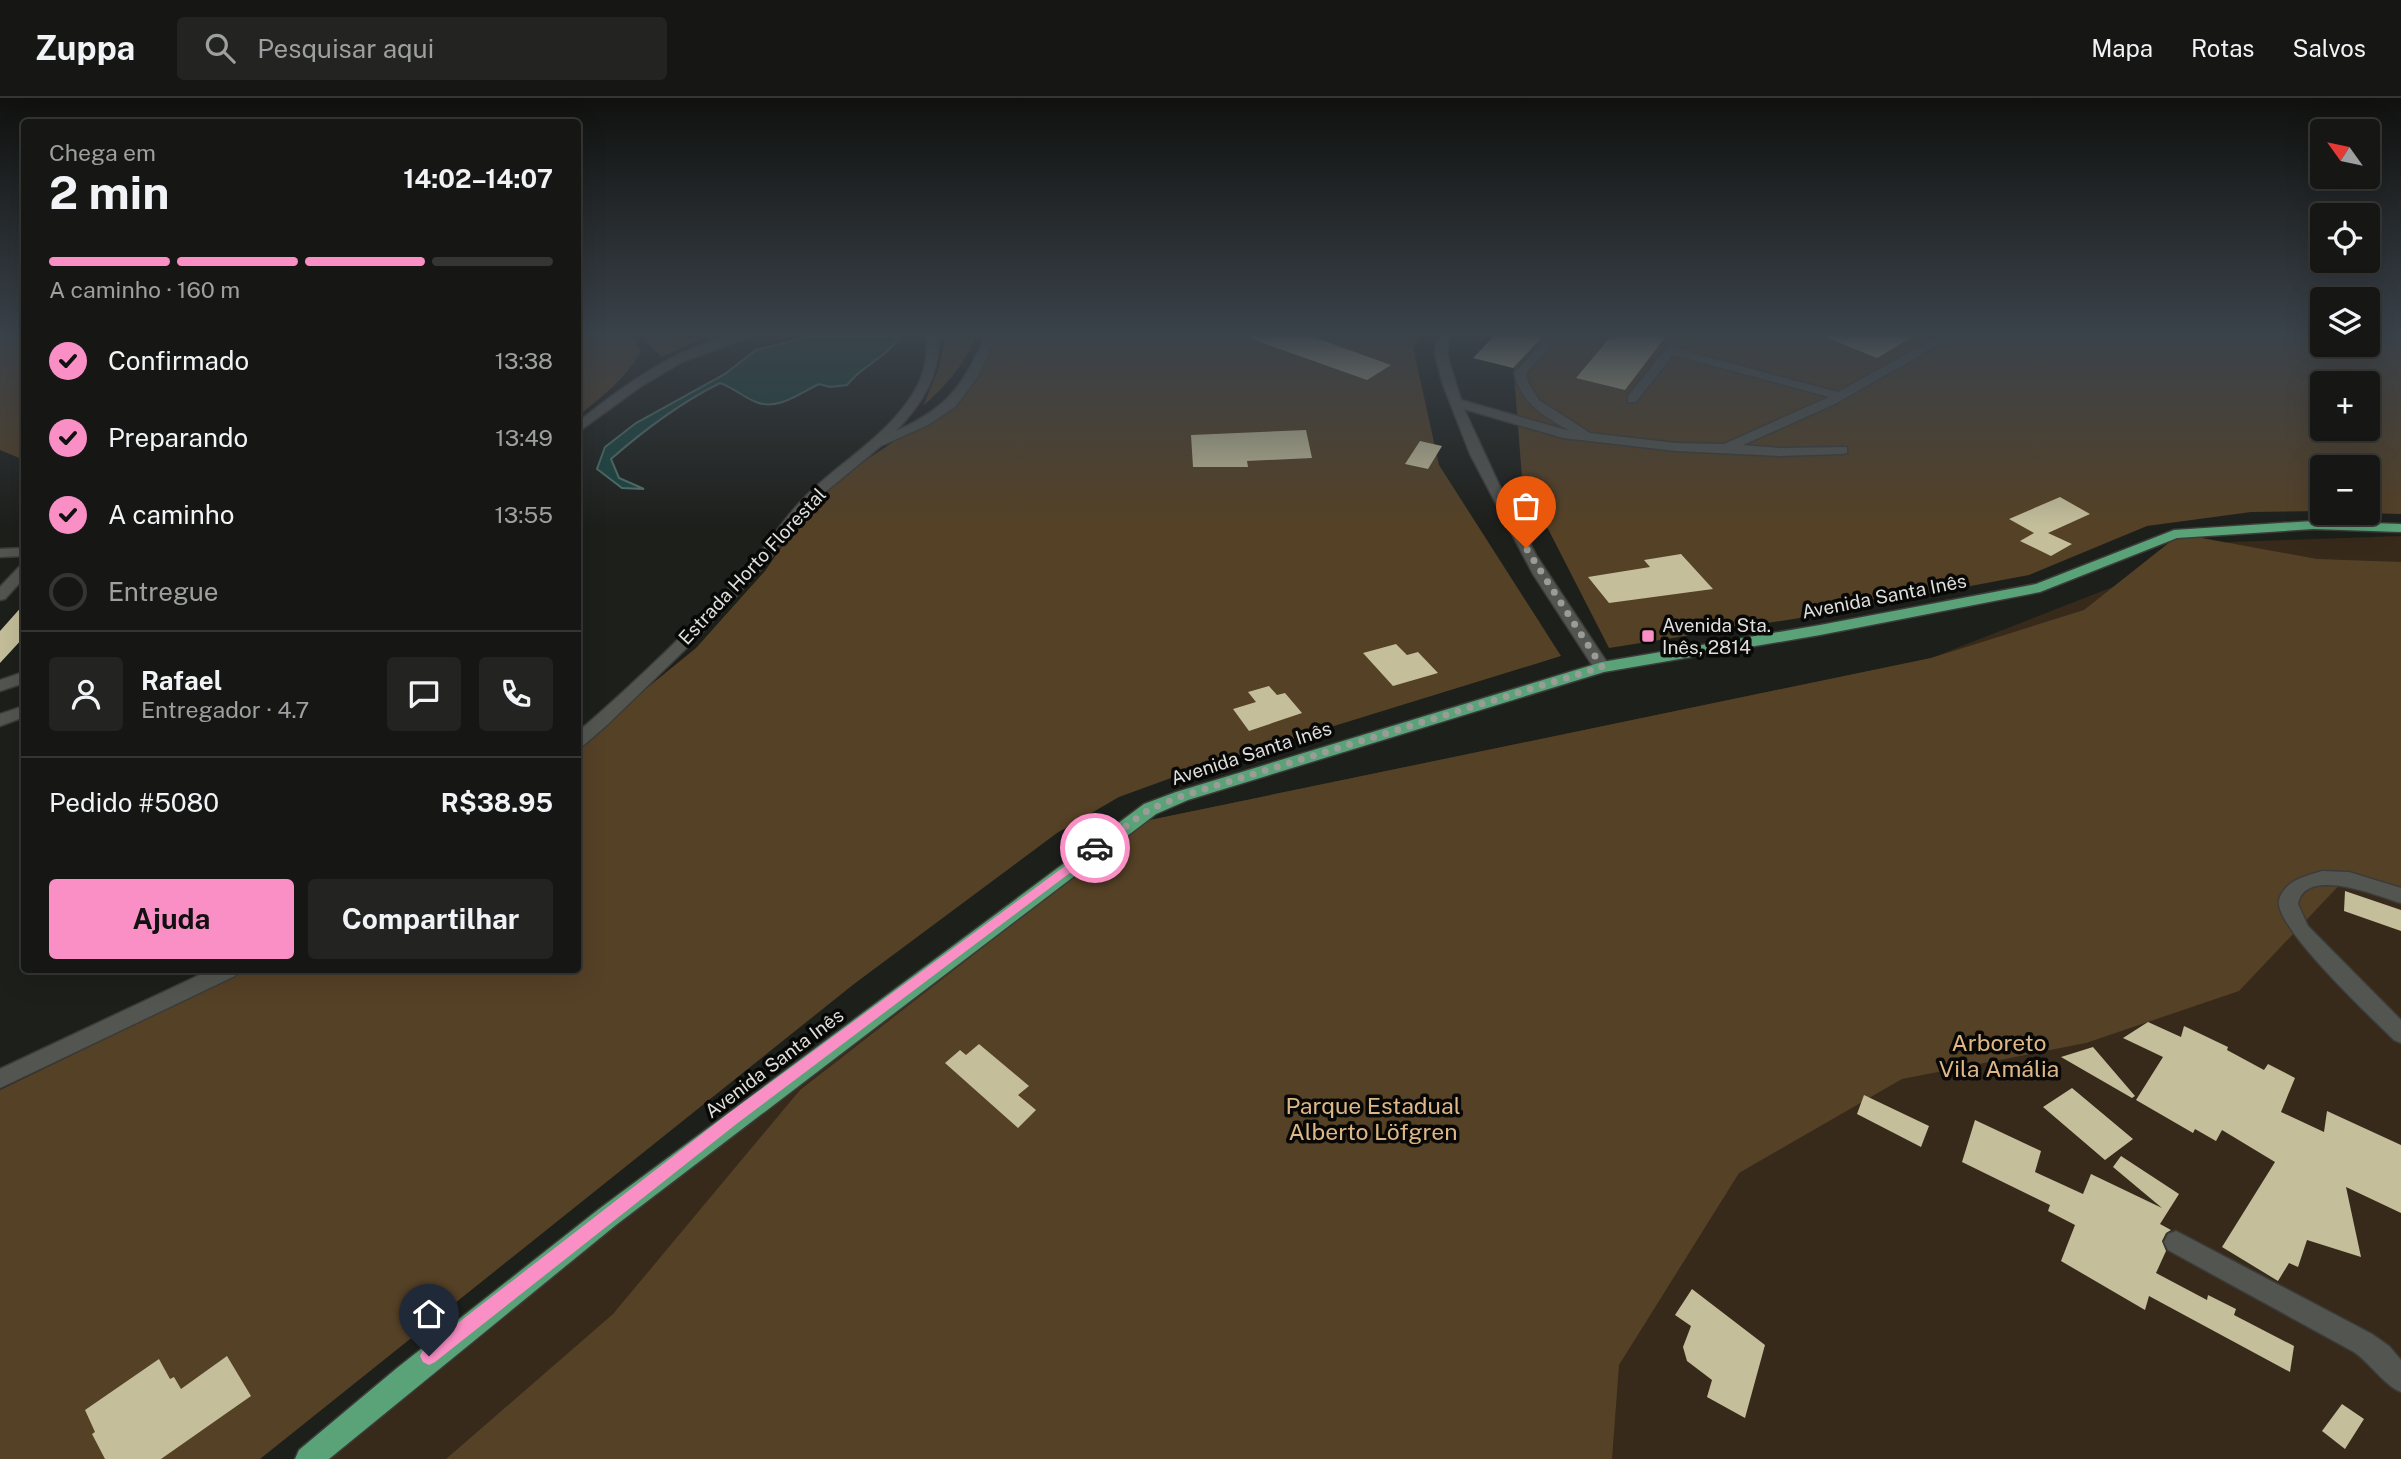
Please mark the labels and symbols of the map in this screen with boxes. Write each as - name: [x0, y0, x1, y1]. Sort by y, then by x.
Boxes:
- north arrow: [2310, 119, 2380, 189]
- pin: [1496, 476, 1556, 548]
- street label: Estrada Horto Florestal: [674, 483, 830, 649]
- street label: Avenida Santa Inês: [1800, 569, 1968, 623]
- place label: Avenida Sta. Inês, 2814: [1662, 614, 1771, 658]
- marker: Avenida Sta. Inês, 2814: [1640, 628, 1656, 644]
- street label: Avenida Santa Inês: [1168, 717, 1334, 789]
- courier: [1060, 813, 1130, 883]
- street label: Avenida Santa Inês: [701, 1004, 847, 1122]
- park label: Arboreto Vila Amália: [1939, 1029, 2059, 1082]
- park label: Parque Estadual Alberto Löfgren: [1285, 1092, 1461, 1145]
- pin: [399, 1284, 459, 1356]

